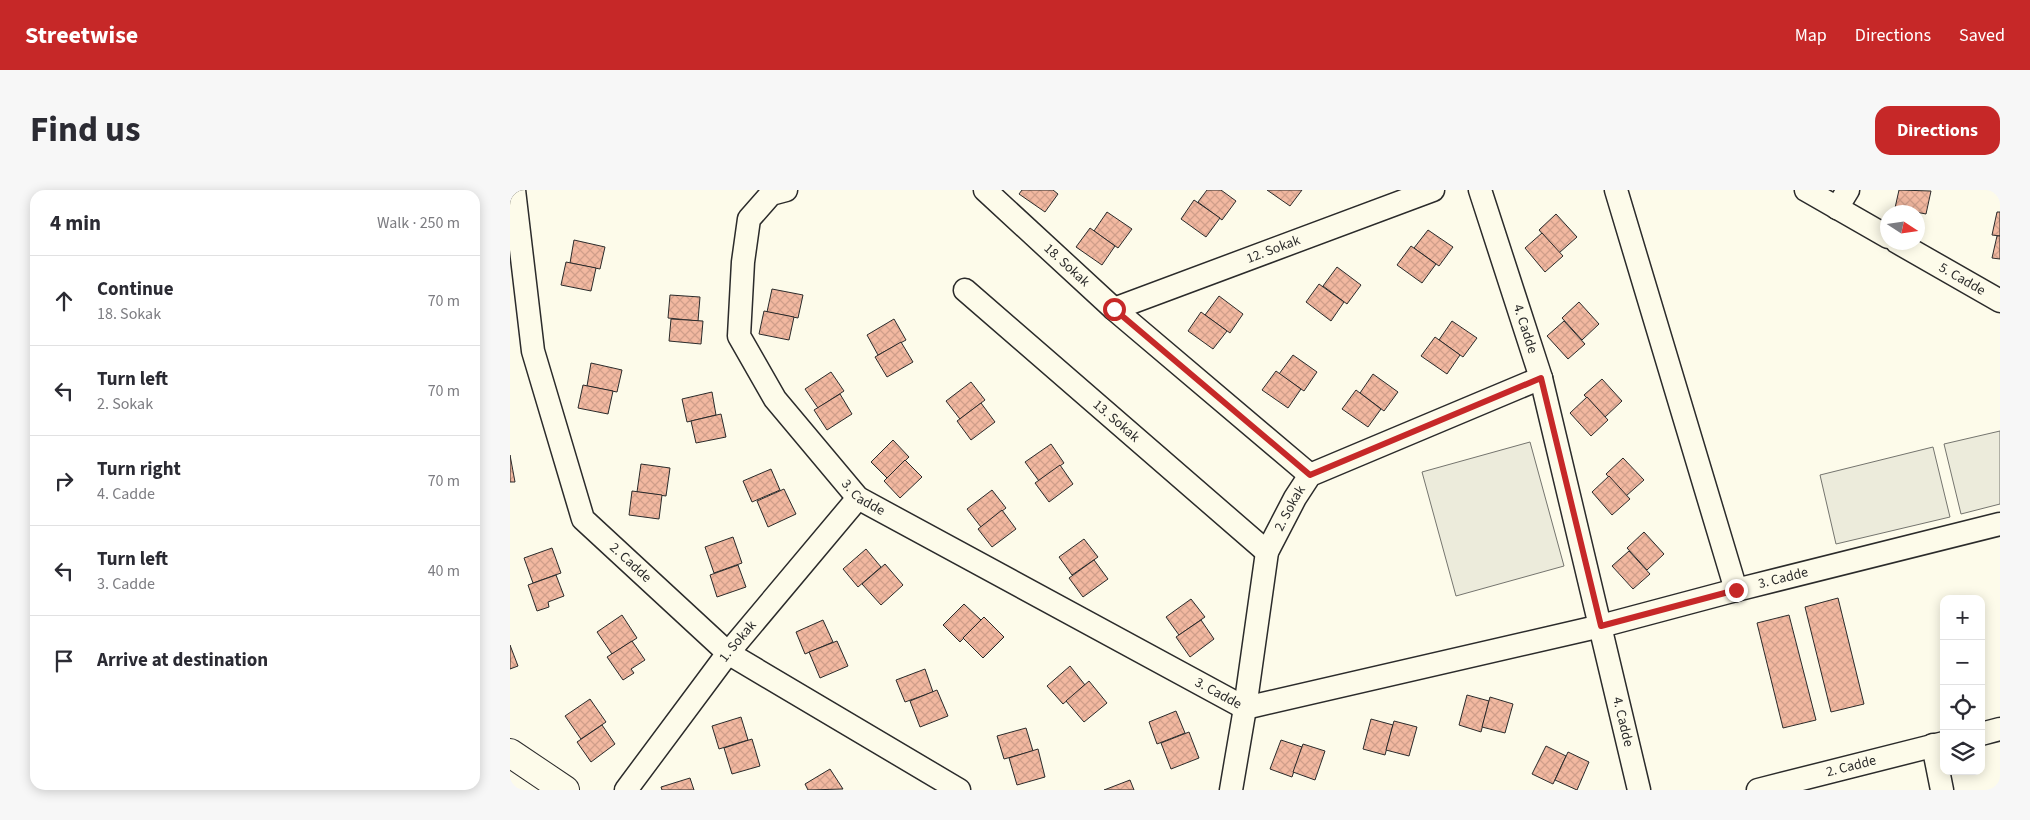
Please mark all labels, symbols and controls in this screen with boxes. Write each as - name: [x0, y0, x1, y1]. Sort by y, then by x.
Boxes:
- text: Streetwise: [25, 18, 138, 53]
- text: Map: [1795, 23, 1827, 48]
- text: Directions: [1855, 23, 1931, 48]
- text: Saved: [1959, 23, 2005, 48]
- text: Find us: [30, 105, 140, 155]
- button: Directions: [1875, 106, 2000, 155]
- north arrow: [1880, 205, 1925, 250]
- text: 4 min: [50, 208, 101, 238]
- text: Walk · 250 m: [377, 212, 460, 234]
- street label: 12. Sokak: [1243, 230, 1303, 269]
- street label: 18. Sokak: [1039, 239, 1094, 292]
- street label: 5. Cadde: [1935, 258, 1989, 301]
- text: Continue: [97, 276, 174, 303]
- icon: ahead: [50, 287, 78, 315]
- text: 70 m: [428, 290, 460, 312]
- route start: [1103, 298, 1126, 321]
- street label: 4. Cadde: [1508, 302, 1542, 356]
- text: 18. Sokak: [97, 303, 161, 325]
- text: Turn left: [97, 366, 168, 393]
- icon: left: [50, 377, 78, 405]
- text: 70 m: [428, 380, 460, 402]
- text: 2. Sokak: [97, 393, 153, 415]
- street label: 13. Sokak: [1088, 395, 1144, 447]
- text: Turn right: [97, 456, 181, 483]
- icon: right: [50, 467, 78, 495]
- text: 70 m: [428, 470, 460, 492]
- street label: 3. Cadde: [837, 475, 889, 521]
- street label: 2. Sokak: [1269, 482, 1311, 535]
- text: 4. Cadde: [97, 483, 155, 505]
- street label: 2. Cadde: [605, 538, 656, 587]
- text: Turn left: [97, 546, 168, 573]
- icon: left: [50, 557, 78, 585]
- text: 40 m: [428, 560, 460, 582]
- street label: 3. Cadde: [1756, 562, 1810, 594]
- text: 3. Cadde: [97, 573, 155, 595]
- route end: [1725, 579, 1748, 602]
- map controls: [1940, 595, 1985, 775]
- button: +: [1940, 595, 1985, 640]
- street label: 1. Sokak: [714, 616, 761, 666]
- button: −: [1940, 640, 1985, 685]
- icon: arrive: [50, 647, 78, 675]
- text: Arrive at destination: [97, 647, 268, 674]
- street label: 3. Cadde: [1191, 673, 1245, 714]
- button: locate: [1940, 685, 1985, 730]
- street label: 4. Cadde: [1607, 695, 1638, 749]
- button: layers: [1940, 730, 1985, 775]
- street label: 2. Cadde: [1824, 751, 1878, 782]

